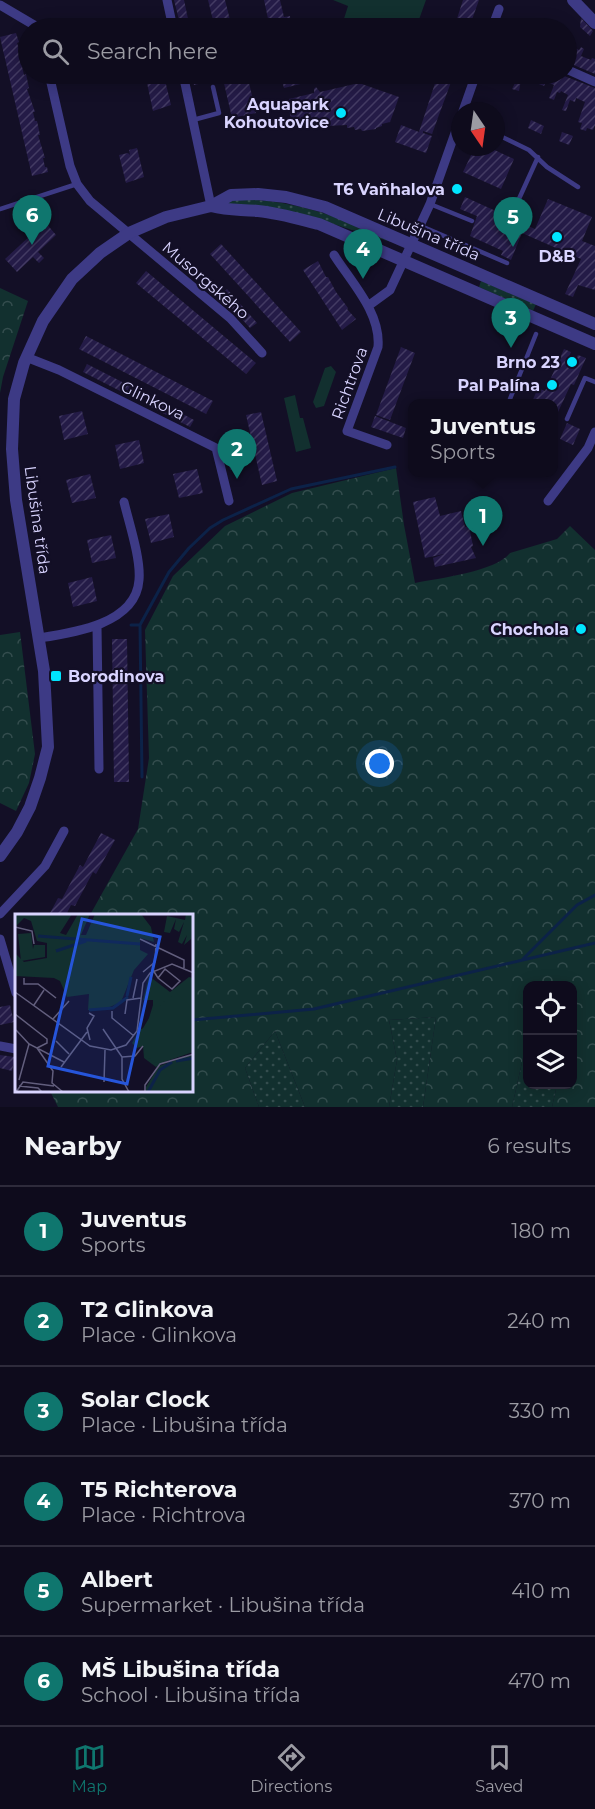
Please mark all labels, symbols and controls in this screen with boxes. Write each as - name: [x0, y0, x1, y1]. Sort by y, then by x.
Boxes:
- search box: [18, 18, 577, 84]
- icon: search: [39, 35, 72, 68]
- text: Search here: [87, 38, 218, 65]
- place label: Aquapark Kohoutovice: [224, 95, 330, 132]
- north arrow: [451, 102, 505, 156]
- marker: Aquapark Kohoutovice: [334, 106, 348, 120]
- place label: T6 Vaňhalova: [334, 180, 445, 199]
- marker: T6 Vaňhalova: [450, 182, 464, 196]
- pin: 6: [12, 196, 51, 245]
- pin: 5: [494, 198, 532, 247]
- street label: Libušina třída: [375, 204, 483, 265]
- pin: 4: [344, 230, 382, 279]
- marker: D&B: [550, 230, 564, 244]
- street label: Musorgského: [158, 238, 253, 323]
- place label: D&B: [538, 247, 576, 266]
- pin: 3: [492, 298, 530, 348]
- street label: Richtrova: [328, 344, 371, 422]
- place label: Brno 23: [496, 353, 560, 372]
- marker: Brno 23: [565, 355, 579, 369]
- place label: Pal Palína: [457, 376, 540, 395]
- street label: Glinkova: [118, 377, 188, 424]
- marker: Pal Palína: [545, 378, 559, 392]
- popup: [408, 399, 558, 477]
- text: Juventus: [430, 413, 536, 440]
- pin: 2: [218, 430, 256, 479]
- text: Sports: [430, 440, 495, 464]
- street label: Libušina třída: [20, 465, 55, 576]
- pin: 1: [464, 496, 502, 546]
- place label: Chochola: [490, 620, 569, 639]
- marker: Chochola: [574, 622, 588, 636]
- place label: Borodinova: [68, 667, 164, 686]
- marker: Borodinova: [49, 669, 63, 683]
- your location: [365, 749, 394, 778]
- inset map: [15, 914, 194, 1092]
- map controls: [523, 981, 577, 1089]
- button: locate: [523, 981, 577, 1035]
- button: layers: [523, 1035, 577, 1089]
- text: Nearby: [24, 1130, 121, 1162]
- text: 6 results: [487, 1134, 571, 1158]
- text: Juventus: [81, 1206, 186, 1233]
- text: 1: [40, 1219, 47, 1243]
- text: 180 m: [511, 1219, 571, 1243]
- text: Sports: [81, 1233, 146, 1257]
- text: T2 Glinkova: [81, 1296, 214, 1323]
- text: 2: [38, 1309, 49, 1333]
- text: 240 m: [507, 1309, 571, 1333]
- text: Place · Glinkova: [81, 1323, 237, 1347]
- text: Solar Clock: [81, 1386, 210, 1413]
- text: 3: [38, 1399, 49, 1423]
- text: 330 m: [509, 1399, 571, 1423]
- text: Place · Libušina třída: [81, 1413, 288, 1437]
- text: T5 Richterova: [81, 1476, 237, 1503]
- text: 4: [37, 1489, 50, 1513]
- text: 370 m: [509, 1489, 571, 1513]
- text: Place · Richtrova: [81, 1503, 246, 1527]
- text: Albert: [81, 1566, 153, 1593]
- text: 5: [38, 1579, 49, 1603]
- text: 410 m: [511, 1579, 571, 1603]
- text: Supermarket · Libušina třída: [81, 1593, 365, 1617]
- text: MŠ Libušina třída: [81, 1656, 280, 1683]
- text: 6: [37, 1669, 50, 1693]
- text: 470 m: [508, 1669, 571, 1693]
- text: School · Libušina třída: [81, 1683, 301, 1707]
- tab: Map: [72, 1741, 107, 1796]
- tab: Directions: [250, 1741, 332, 1796]
- tab: Saved: [475, 1741, 523, 1796]

